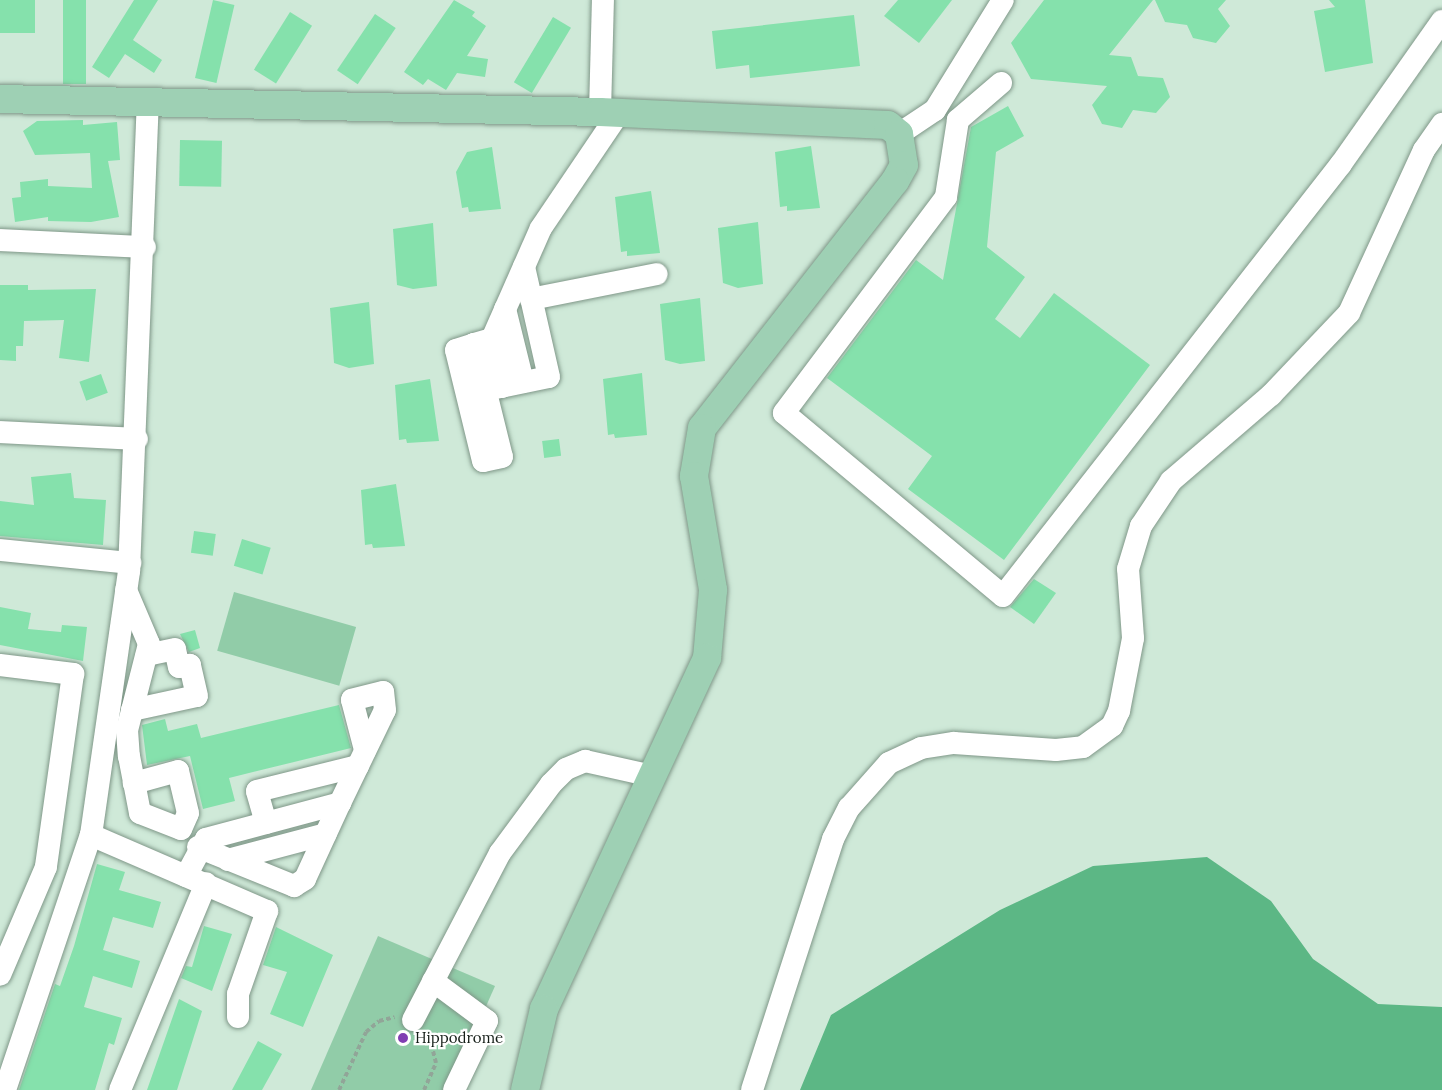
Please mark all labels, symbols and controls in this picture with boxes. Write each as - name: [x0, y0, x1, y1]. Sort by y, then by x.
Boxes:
- place label: Hippodrome: [415, 1029, 503, 1047]
- marker: Hippodrome: [396, 1031, 410, 1045]

